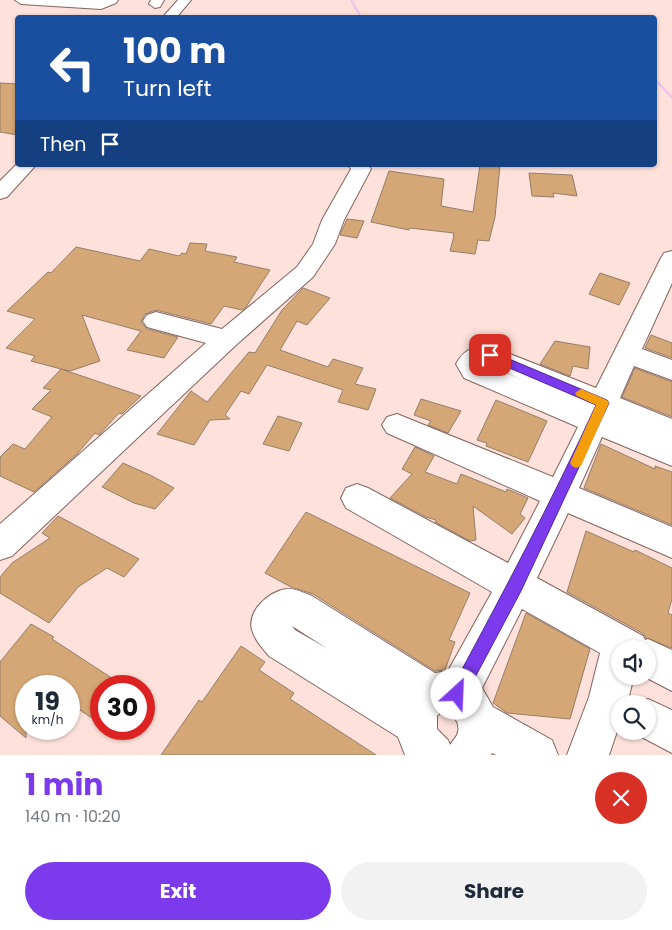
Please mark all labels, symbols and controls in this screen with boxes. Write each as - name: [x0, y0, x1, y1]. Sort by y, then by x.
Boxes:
- text: 100 m: [123, 26, 226, 75]
- icon: left: [40, 35, 105, 100]
- text: Turn left: [123, 73, 211, 104]
- icon: arrive: [96, 130, 124, 158]
- text: Then: [40, 131, 86, 158]
- pin: [469, 334, 511, 376]
- icon: arrive: [476, 341, 504, 369]
- map controls: [611, 640, 656, 740]
- button: sound: [611, 640, 656, 685]
- position arrow: [430, 667, 482, 719]
- speed limit sign: 30: [90, 675, 155, 740]
- text: 19: [35, 684, 60, 719]
- button: search: [611, 695, 656, 740]
- text: km/h: [32, 711, 63, 728]
- text: 1 min: [25, 763, 103, 806]
- button: close: [595, 772, 647, 824]
- text: 140 m · 10:20: [25, 805, 121, 828]
- button: Exit: [25, 862, 331, 920]
- button: Share: [341, 862, 647, 920]

